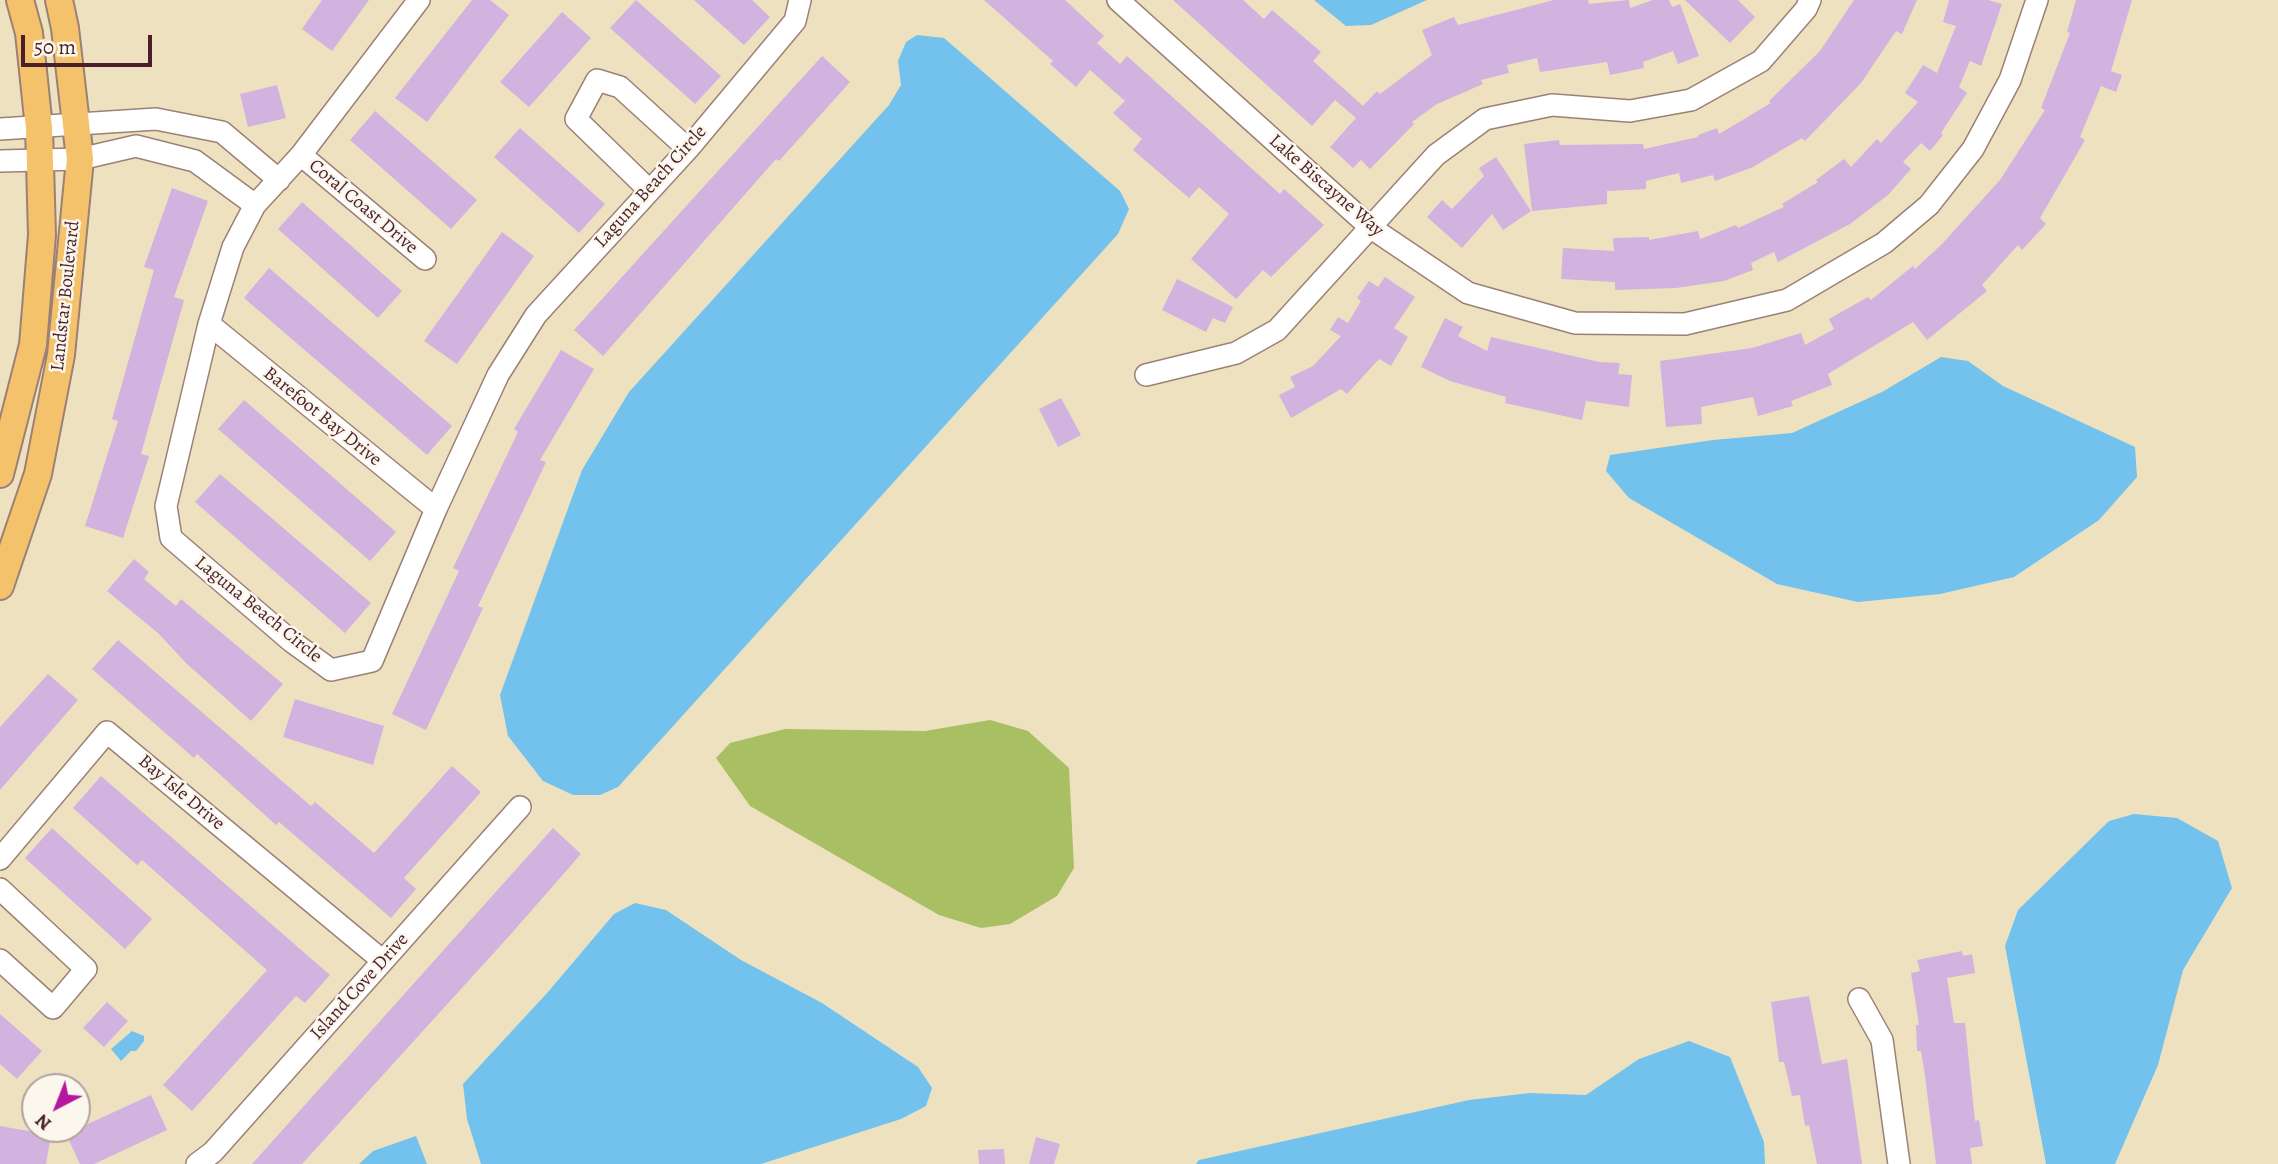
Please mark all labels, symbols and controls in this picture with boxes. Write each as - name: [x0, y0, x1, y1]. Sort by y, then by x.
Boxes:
- scale bar: [24, 21, 156, 65]
- text: 50 m: [34, 33, 76, 61]
- street label: Laguna Beach Circle: [590, 121, 712, 253]
- street label: Lake Biscayne Way: [1264, 130, 1388, 242]
- street label: Coral Coast Drive: [304, 155, 422, 259]
- street label: Landstar Boulevard: [47, 220, 85, 372]
- street label: Barefoot Bay Drive: [258, 362, 386, 472]
- street label: Laguna Beach Circle: [190, 552, 326, 668]
- street label: Bay Isle Drive: [133, 750, 229, 836]
- street label: Island Cove Drive: [306, 929, 414, 1045]
- north arrow: [21, 1073, 91, 1143]
- text: N: [29, 1108, 57, 1136]

